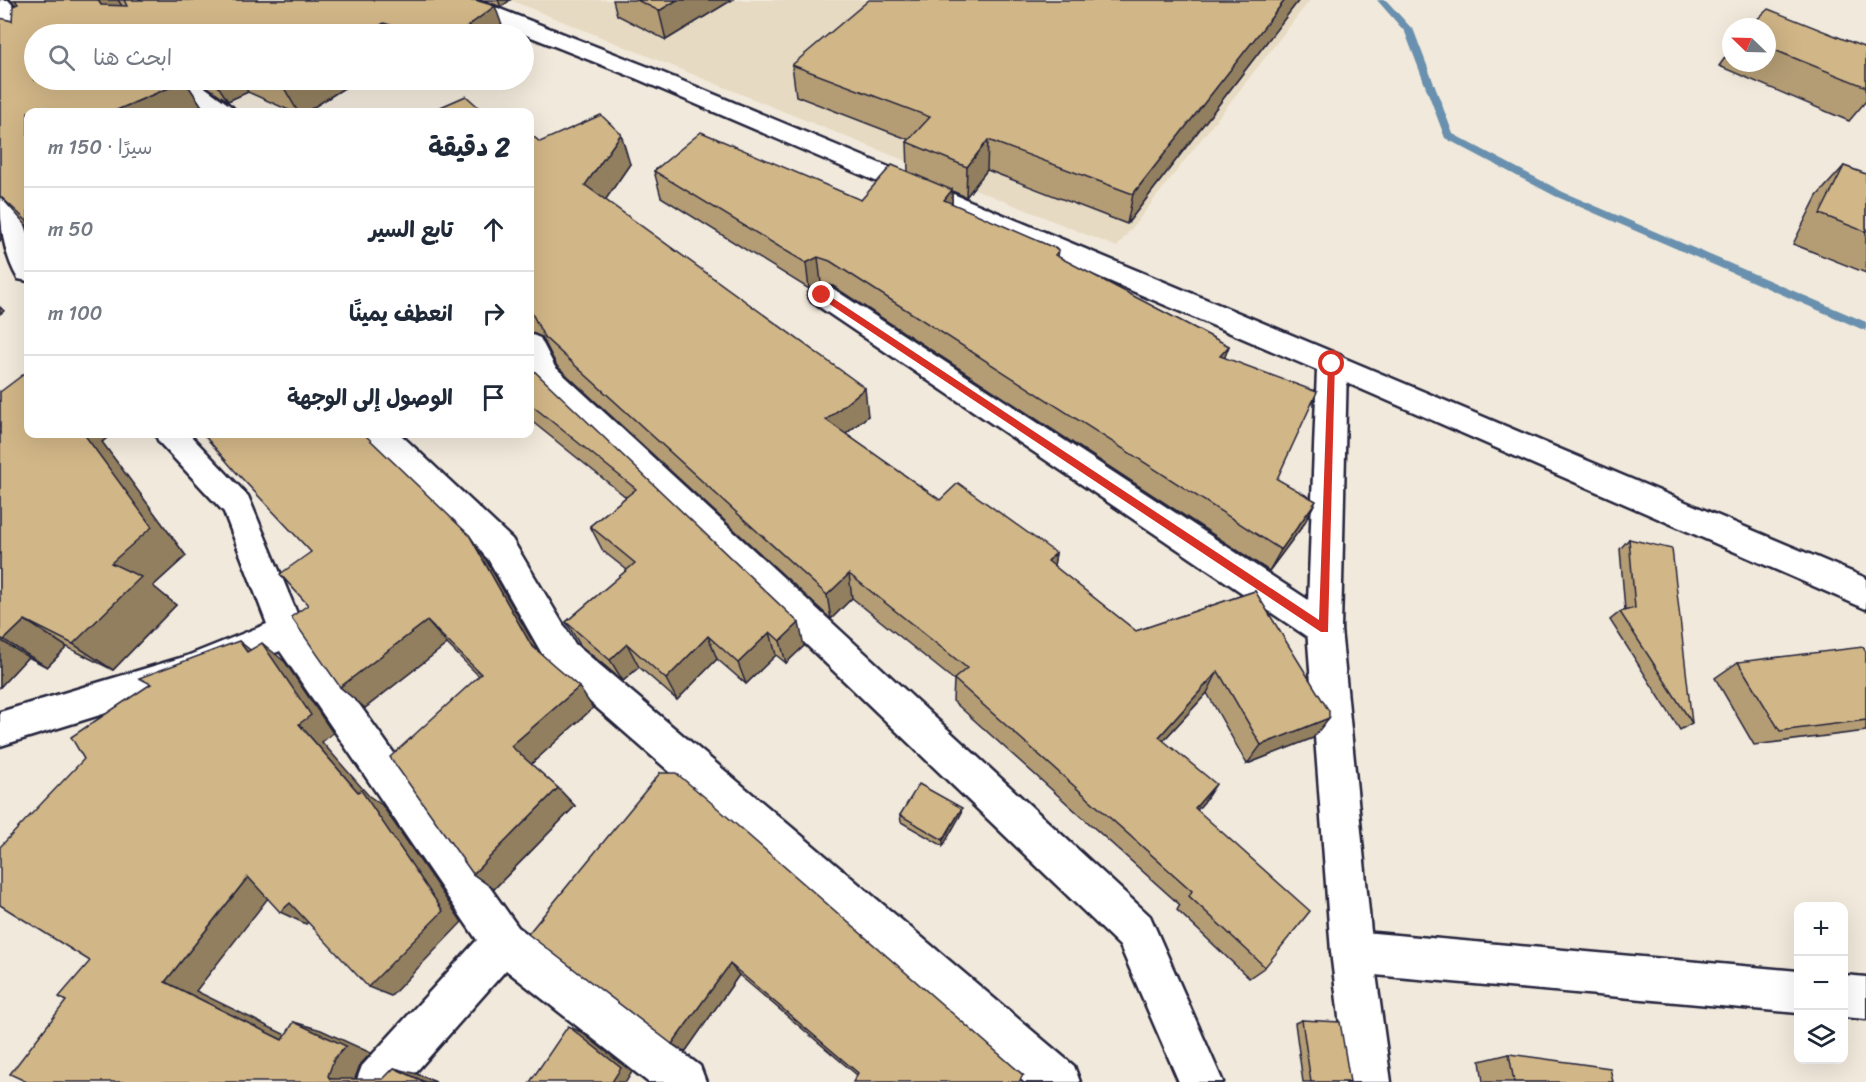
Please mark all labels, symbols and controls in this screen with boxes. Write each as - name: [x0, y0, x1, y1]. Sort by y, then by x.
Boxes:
- north arrow: [1722, 18, 1776, 72]
- search box: [24, 24, 534, 90]
- text: ابحث هنا: [93, 38, 172, 77]
- icon: search: [45, 41, 78, 74]
- text: 2 دقيقة: [428, 124, 510, 170]
- text: سيرًا · 150 m: [48, 130, 153, 165]
- text: تابع السير: [369, 210, 453, 249]
- text: 50 m: [48, 212, 93, 247]
- icon: ahead: [477, 213, 510, 246]
- route end: [808, 281, 834, 307]
- text: انعطف يمينًا: [349, 294, 453, 333]
- text: 100 m: [48, 296, 102, 331]
- icon: right: [477, 297, 510, 330]
- route start: [1318, 350, 1344, 376]
- text: الوصول إلى الوجهة: [287, 378, 453, 417]
- icon: arrive: [477, 381, 510, 414]
- map controls: [1794, 902, 1848, 1064]
- button: +: [1794, 902, 1848, 956]
- button: −: [1794, 956, 1848, 1010]
- button: layers: [1794, 1010, 1848, 1064]

